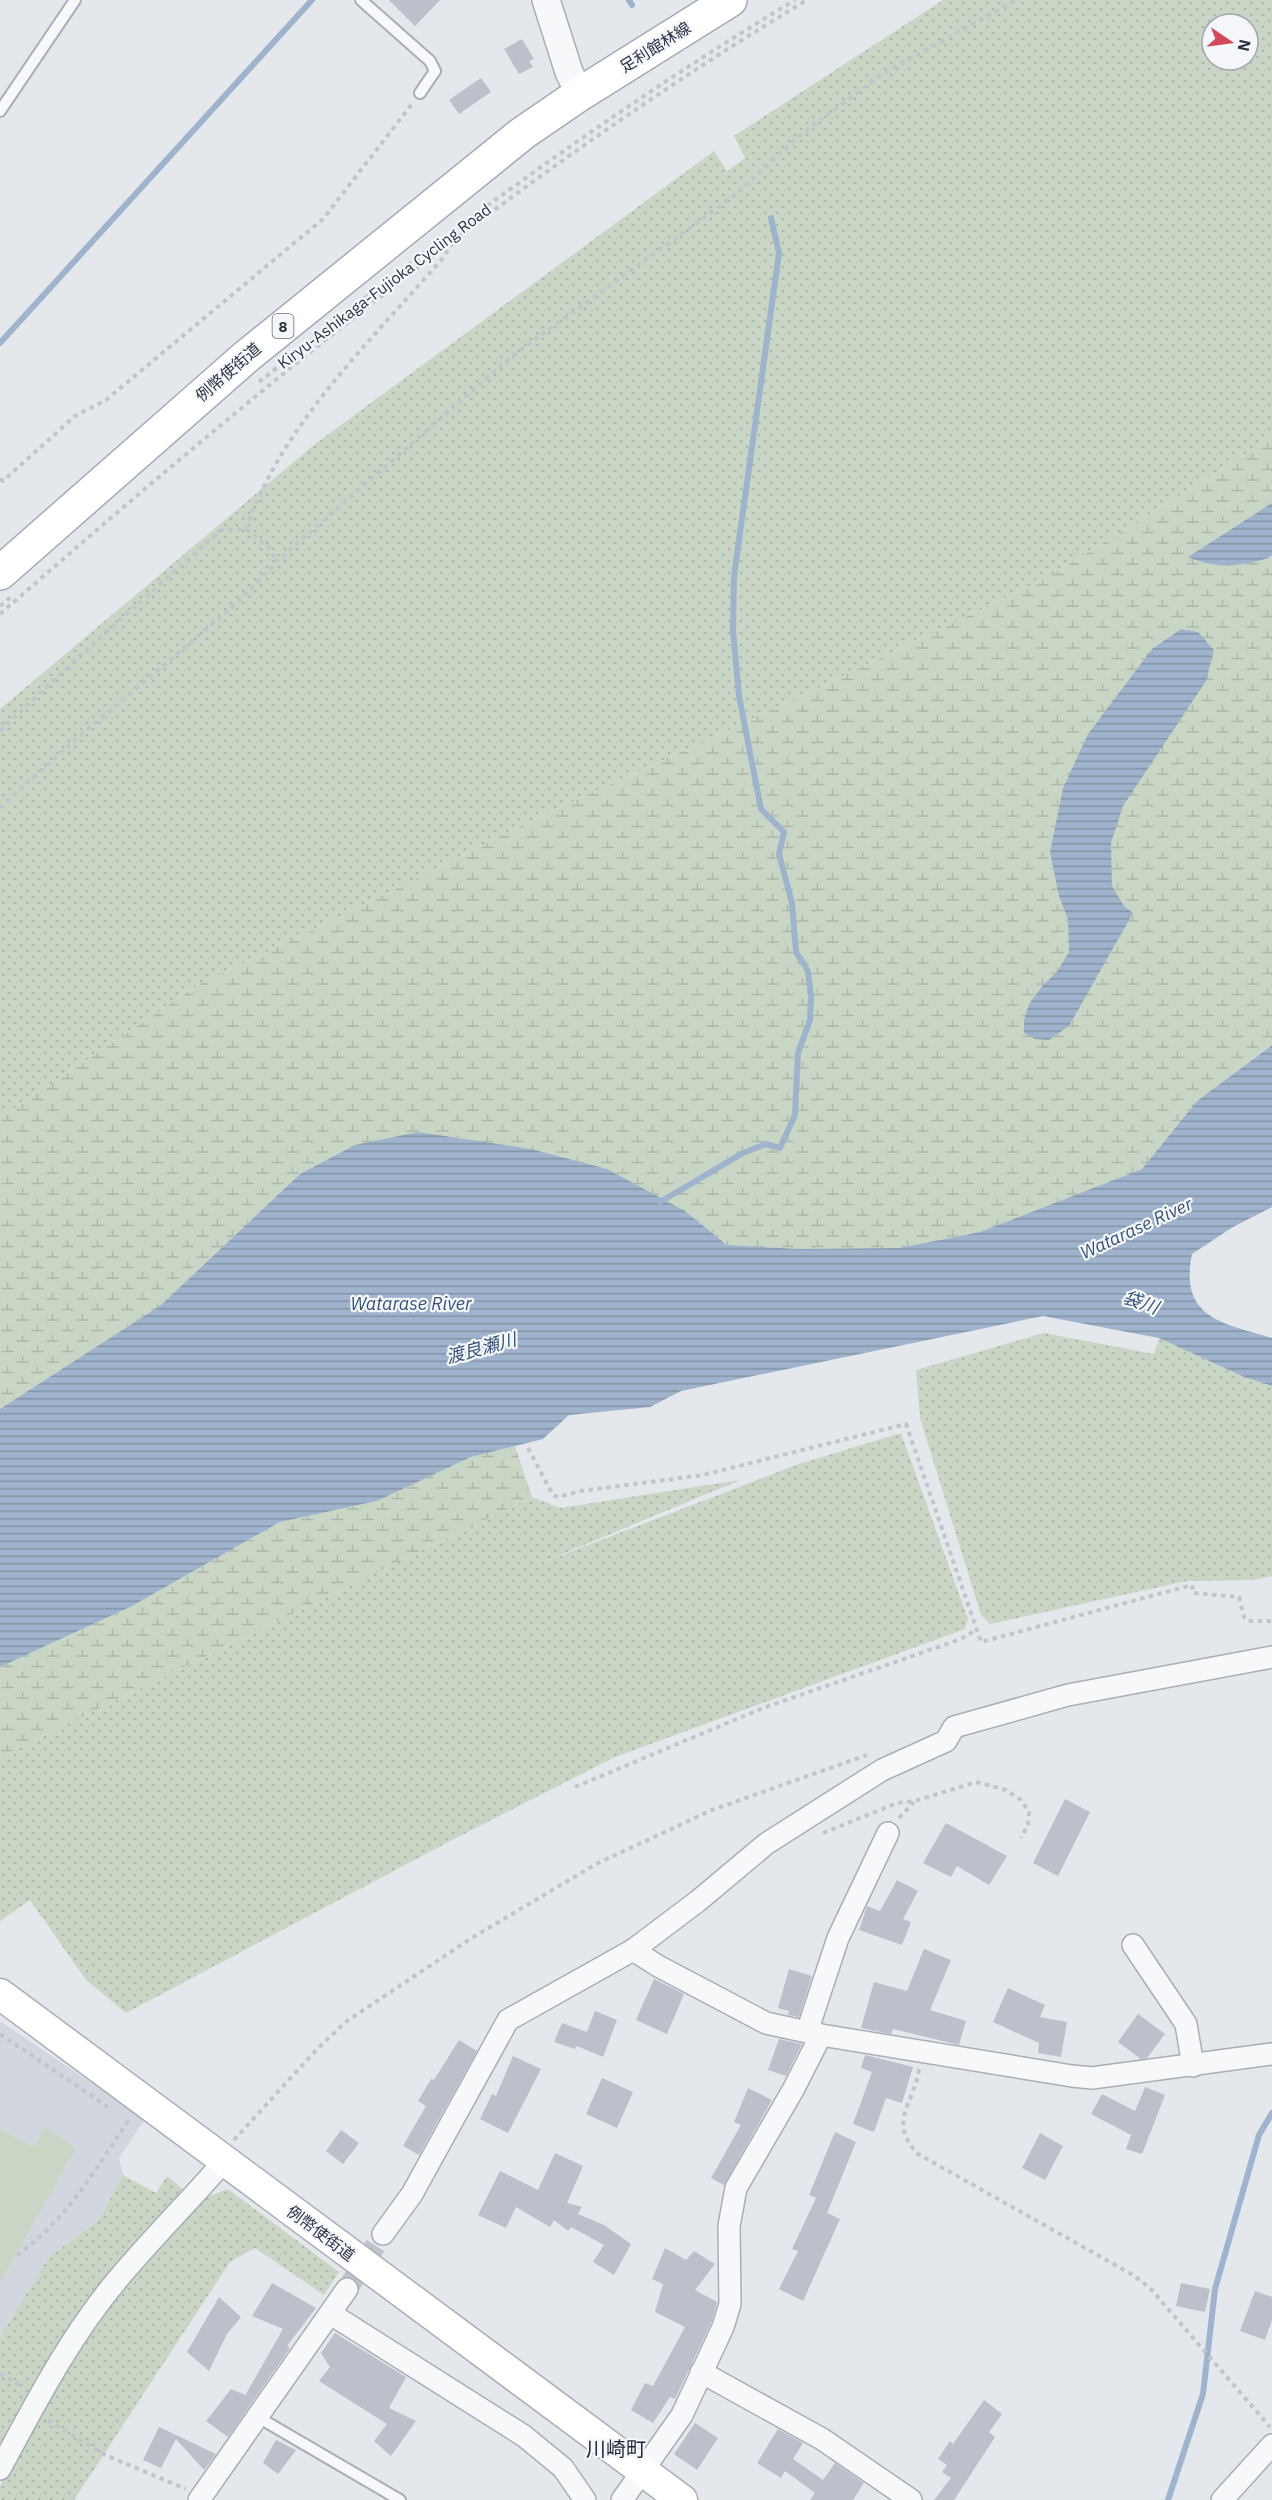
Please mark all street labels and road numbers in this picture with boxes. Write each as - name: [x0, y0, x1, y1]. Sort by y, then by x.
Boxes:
- street label: 足利館林線: [616, 17, 694, 77]
- street label: Kiryu-Ashikaga-Fujioka Cycling Road: [273, 199, 495, 373]
- road number: 8: [272, 314, 294, 338]
- street label: 例幣使街道: [191, 338, 265, 406]
- street label: 例幣使街道: [283, 2201, 359, 2265]

